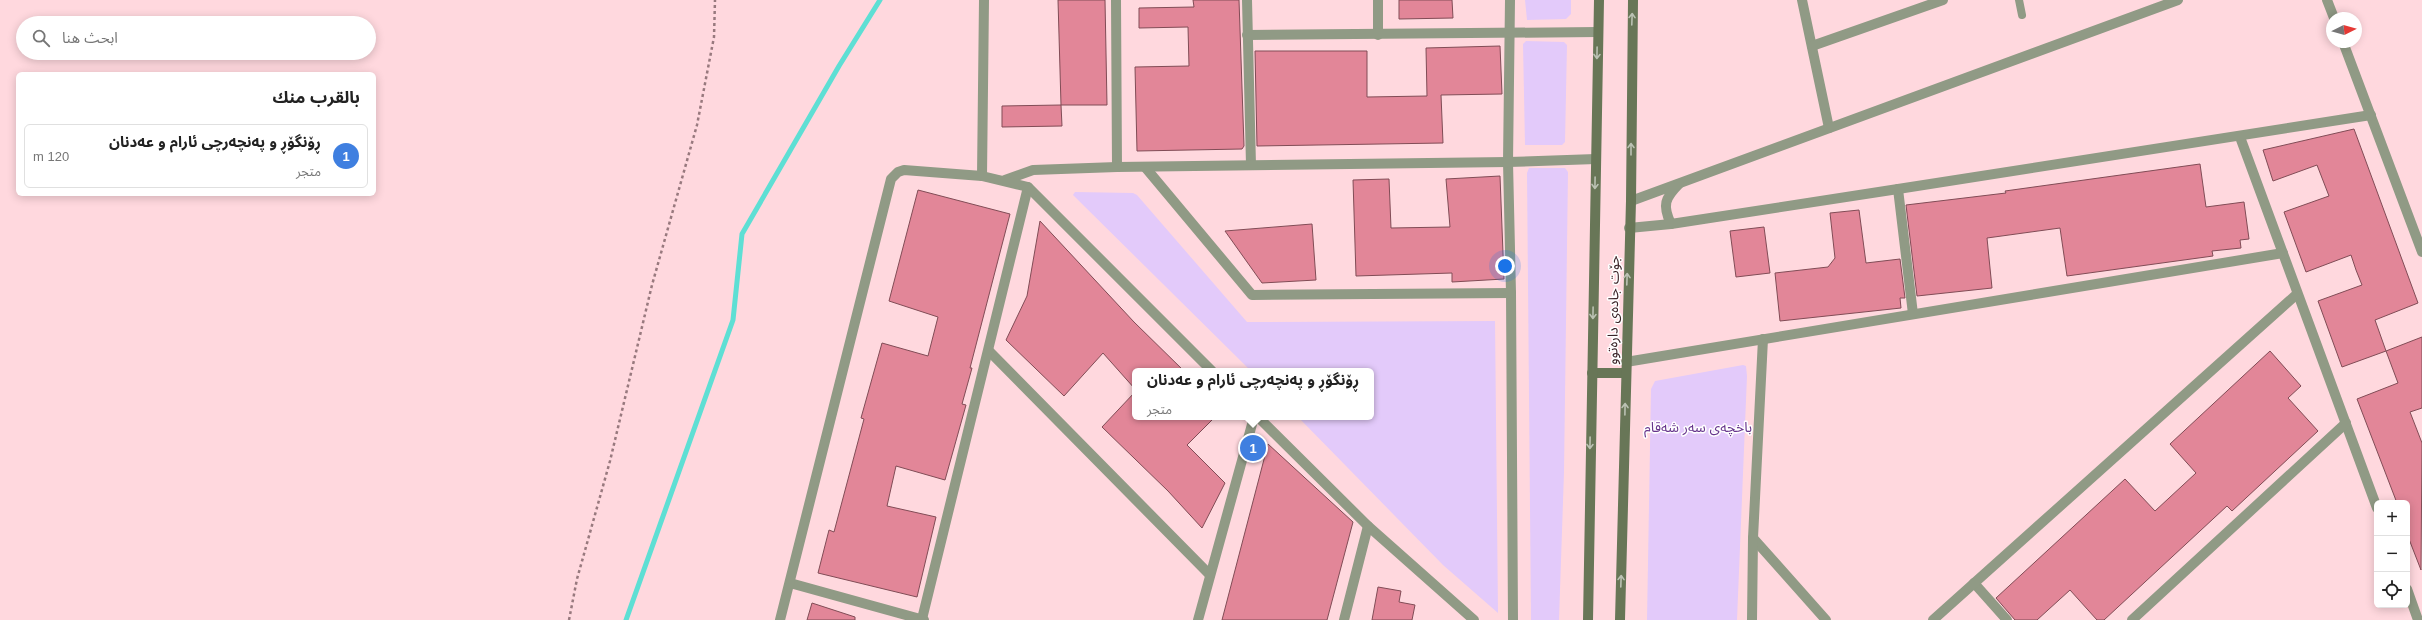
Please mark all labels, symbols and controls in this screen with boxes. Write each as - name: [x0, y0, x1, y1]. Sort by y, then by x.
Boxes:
- north arrow: [2326, 12, 2362, 48]
- one-way arrow: [1629, 13, 1636, 26]
- search box: [16, 16, 376, 60]
- icon: search: [30, 27, 52, 49]
- text: ابحث هنا: [62, 29, 118, 46]
- one-way arrow: [1594, 46, 1601, 59]
- text: بالقرب منك: [272, 88, 360, 107]
- text: ڕۆنگۆڕ و پەنچەرچی ئارام و عەدنان: [109, 133, 321, 150]
- one-way arrow: [1627, 143, 1635, 156]
- text: 120 m: [33, 149, 69, 164]
- text: 1: [342, 149, 350, 164]
- text: متجر: [296, 164, 321, 179]
- one-way arrow: [1592, 176, 1599, 189]
- street label: جۆت جادەی دارەتوو: [1604, 255, 1623, 365]
- your location: [1495, 256, 1515, 276]
- one-way arrow: [1624, 273, 1631, 286]
- one-way arrow: [1589, 306, 1597, 319]
- popup: [1132, 368, 1374, 420]
- text: ڕۆنگۆڕ و پەنچەرچی ئارام و عەدنان: [1147, 371, 1359, 388]
- text: متجر: [1147, 402, 1172, 417]
- one-way arrow: [1621, 403, 1629, 416]
- park label: باخچەی سەر شەقام: [1644, 419, 1752, 438]
- pin: 1: [1240, 433, 1266, 463]
- one-way arrow: [1587, 436, 1594, 449]
- map controls: [2374, 500, 2410, 608]
- button: +: [2374, 500, 2410, 536]
- button: −: [2374, 536, 2410, 572]
- button: locate: [2374, 572, 2410, 608]
- one-way arrow: [1617, 575, 1625, 588]

